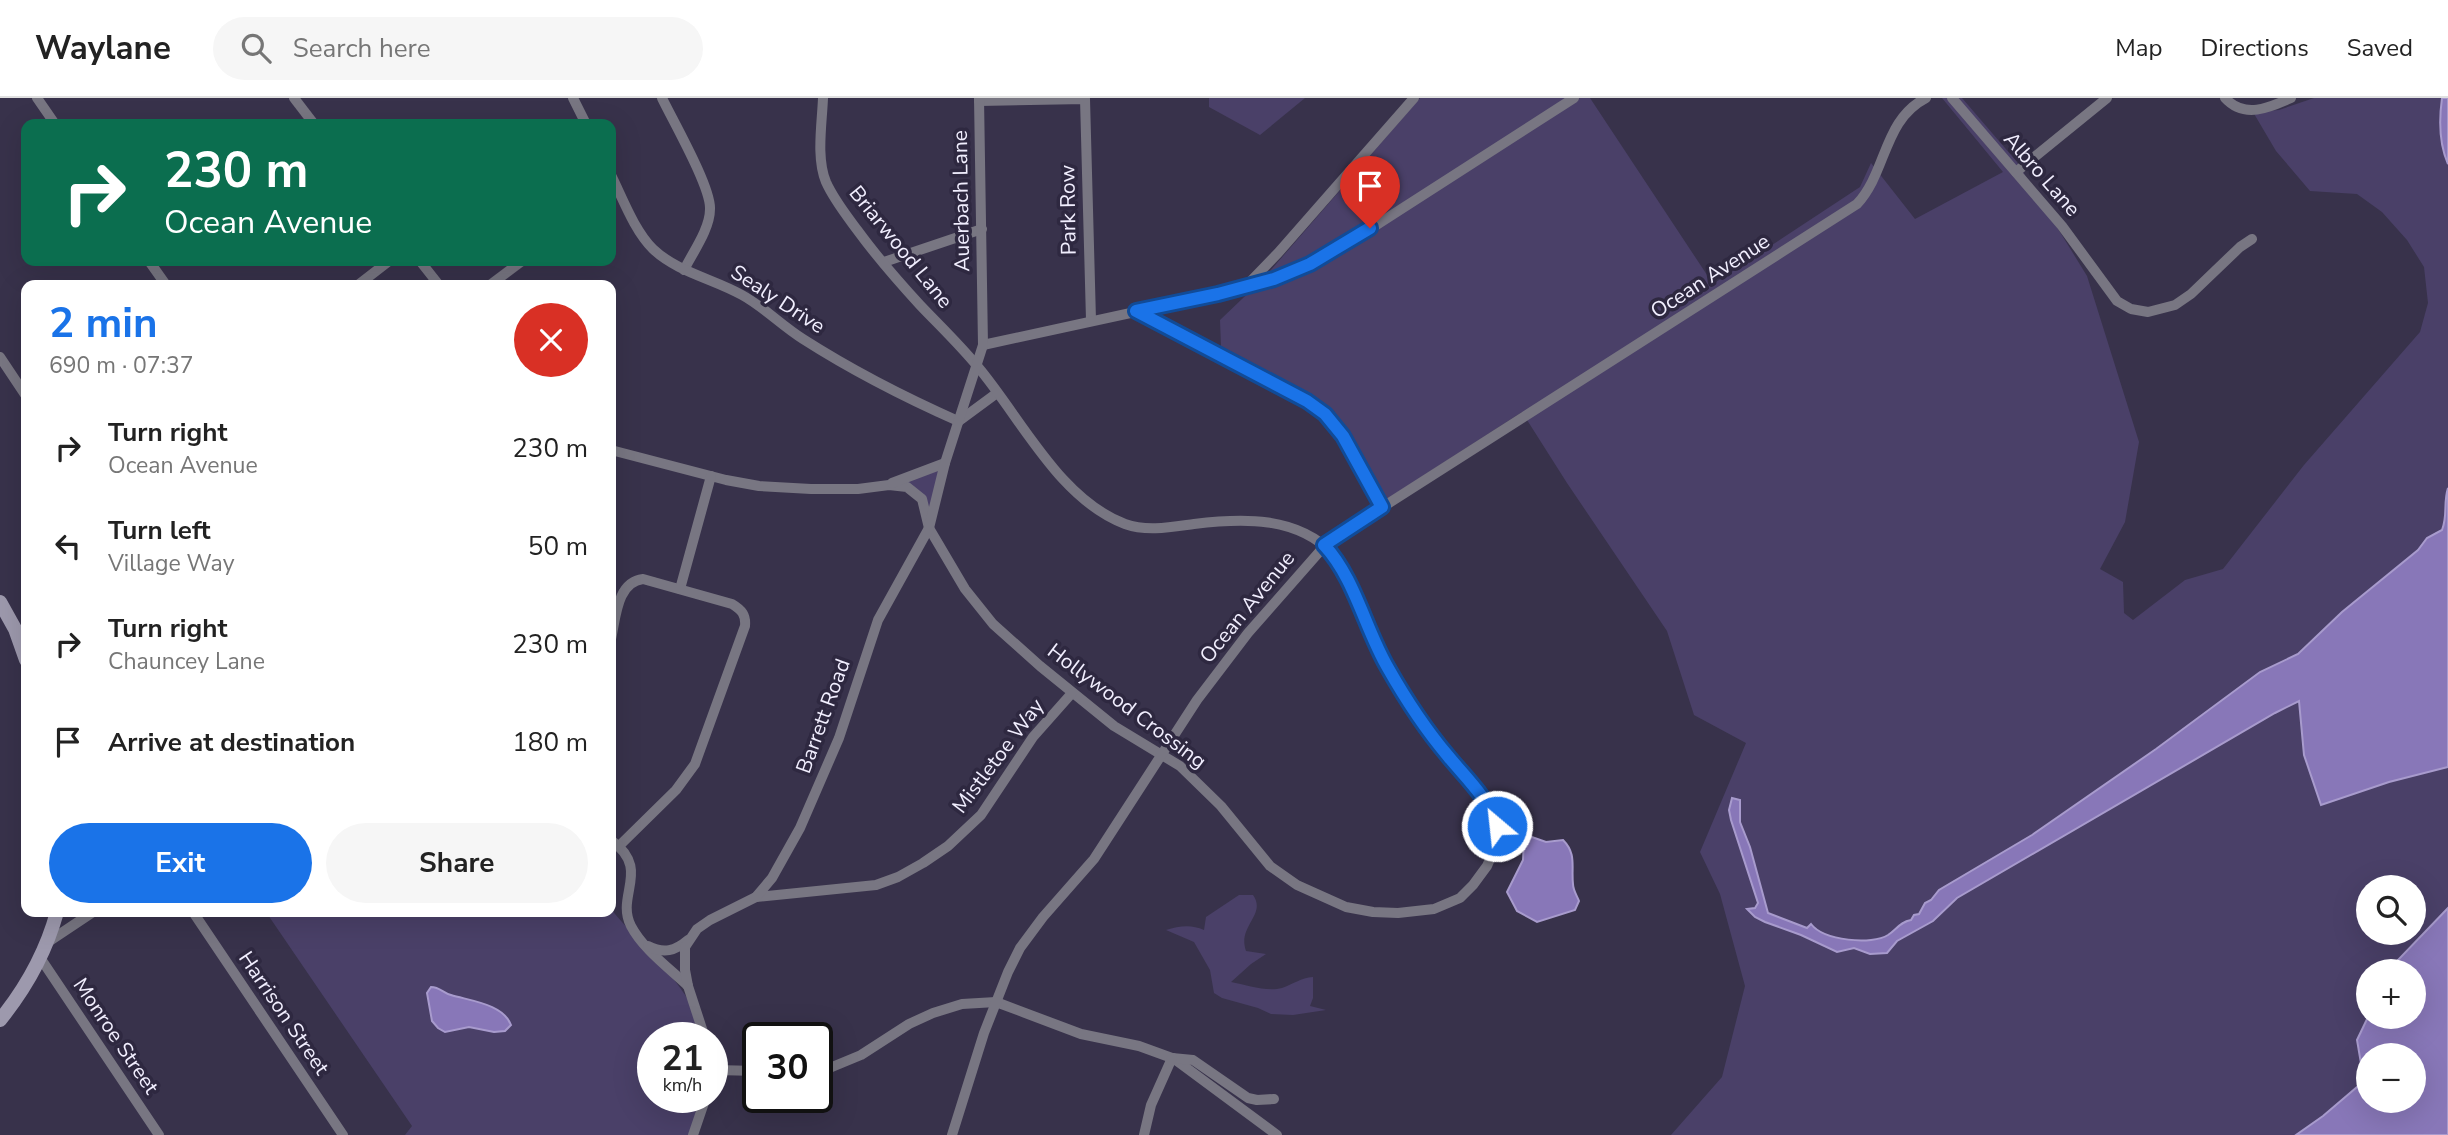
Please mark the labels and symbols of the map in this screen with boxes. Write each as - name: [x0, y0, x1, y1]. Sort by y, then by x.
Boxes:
- street label: Albro Lane: [1997, 126, 2087, 222]
- street label: Auerbach Lane: [946, 130, 976, 272]
- pin: [1340, 156, 1400, 228]
- street label: Park Row: [1053, 164, 1083, 255]
- street label: Briarwood Lane: [843, 180, 959, 314]
- street label: Ocean Avenue: [1645, 227, 1775, 325]
- street label: Sealy Drive: [725, 258, 831, 340]
- street label: Ocean Avenue: [1193, 545, 1301, 669]
- street label: Hollywood Crossing: [1042, 637, 1212, 775]
- street label: Barrett Road: [789, 655, 857, 777]
- street label: Mistletoe Way: [946, 693, 1050, 819]
- position arrow: [1460, 789, 1534, 863]
- street label: Harrison Street: [232, 946, 336, 1081]
- street label: Monroe Street: [67, 972, 166, 1100]
- speed limit sign: 30: [742, 1022, 833, 1113]

